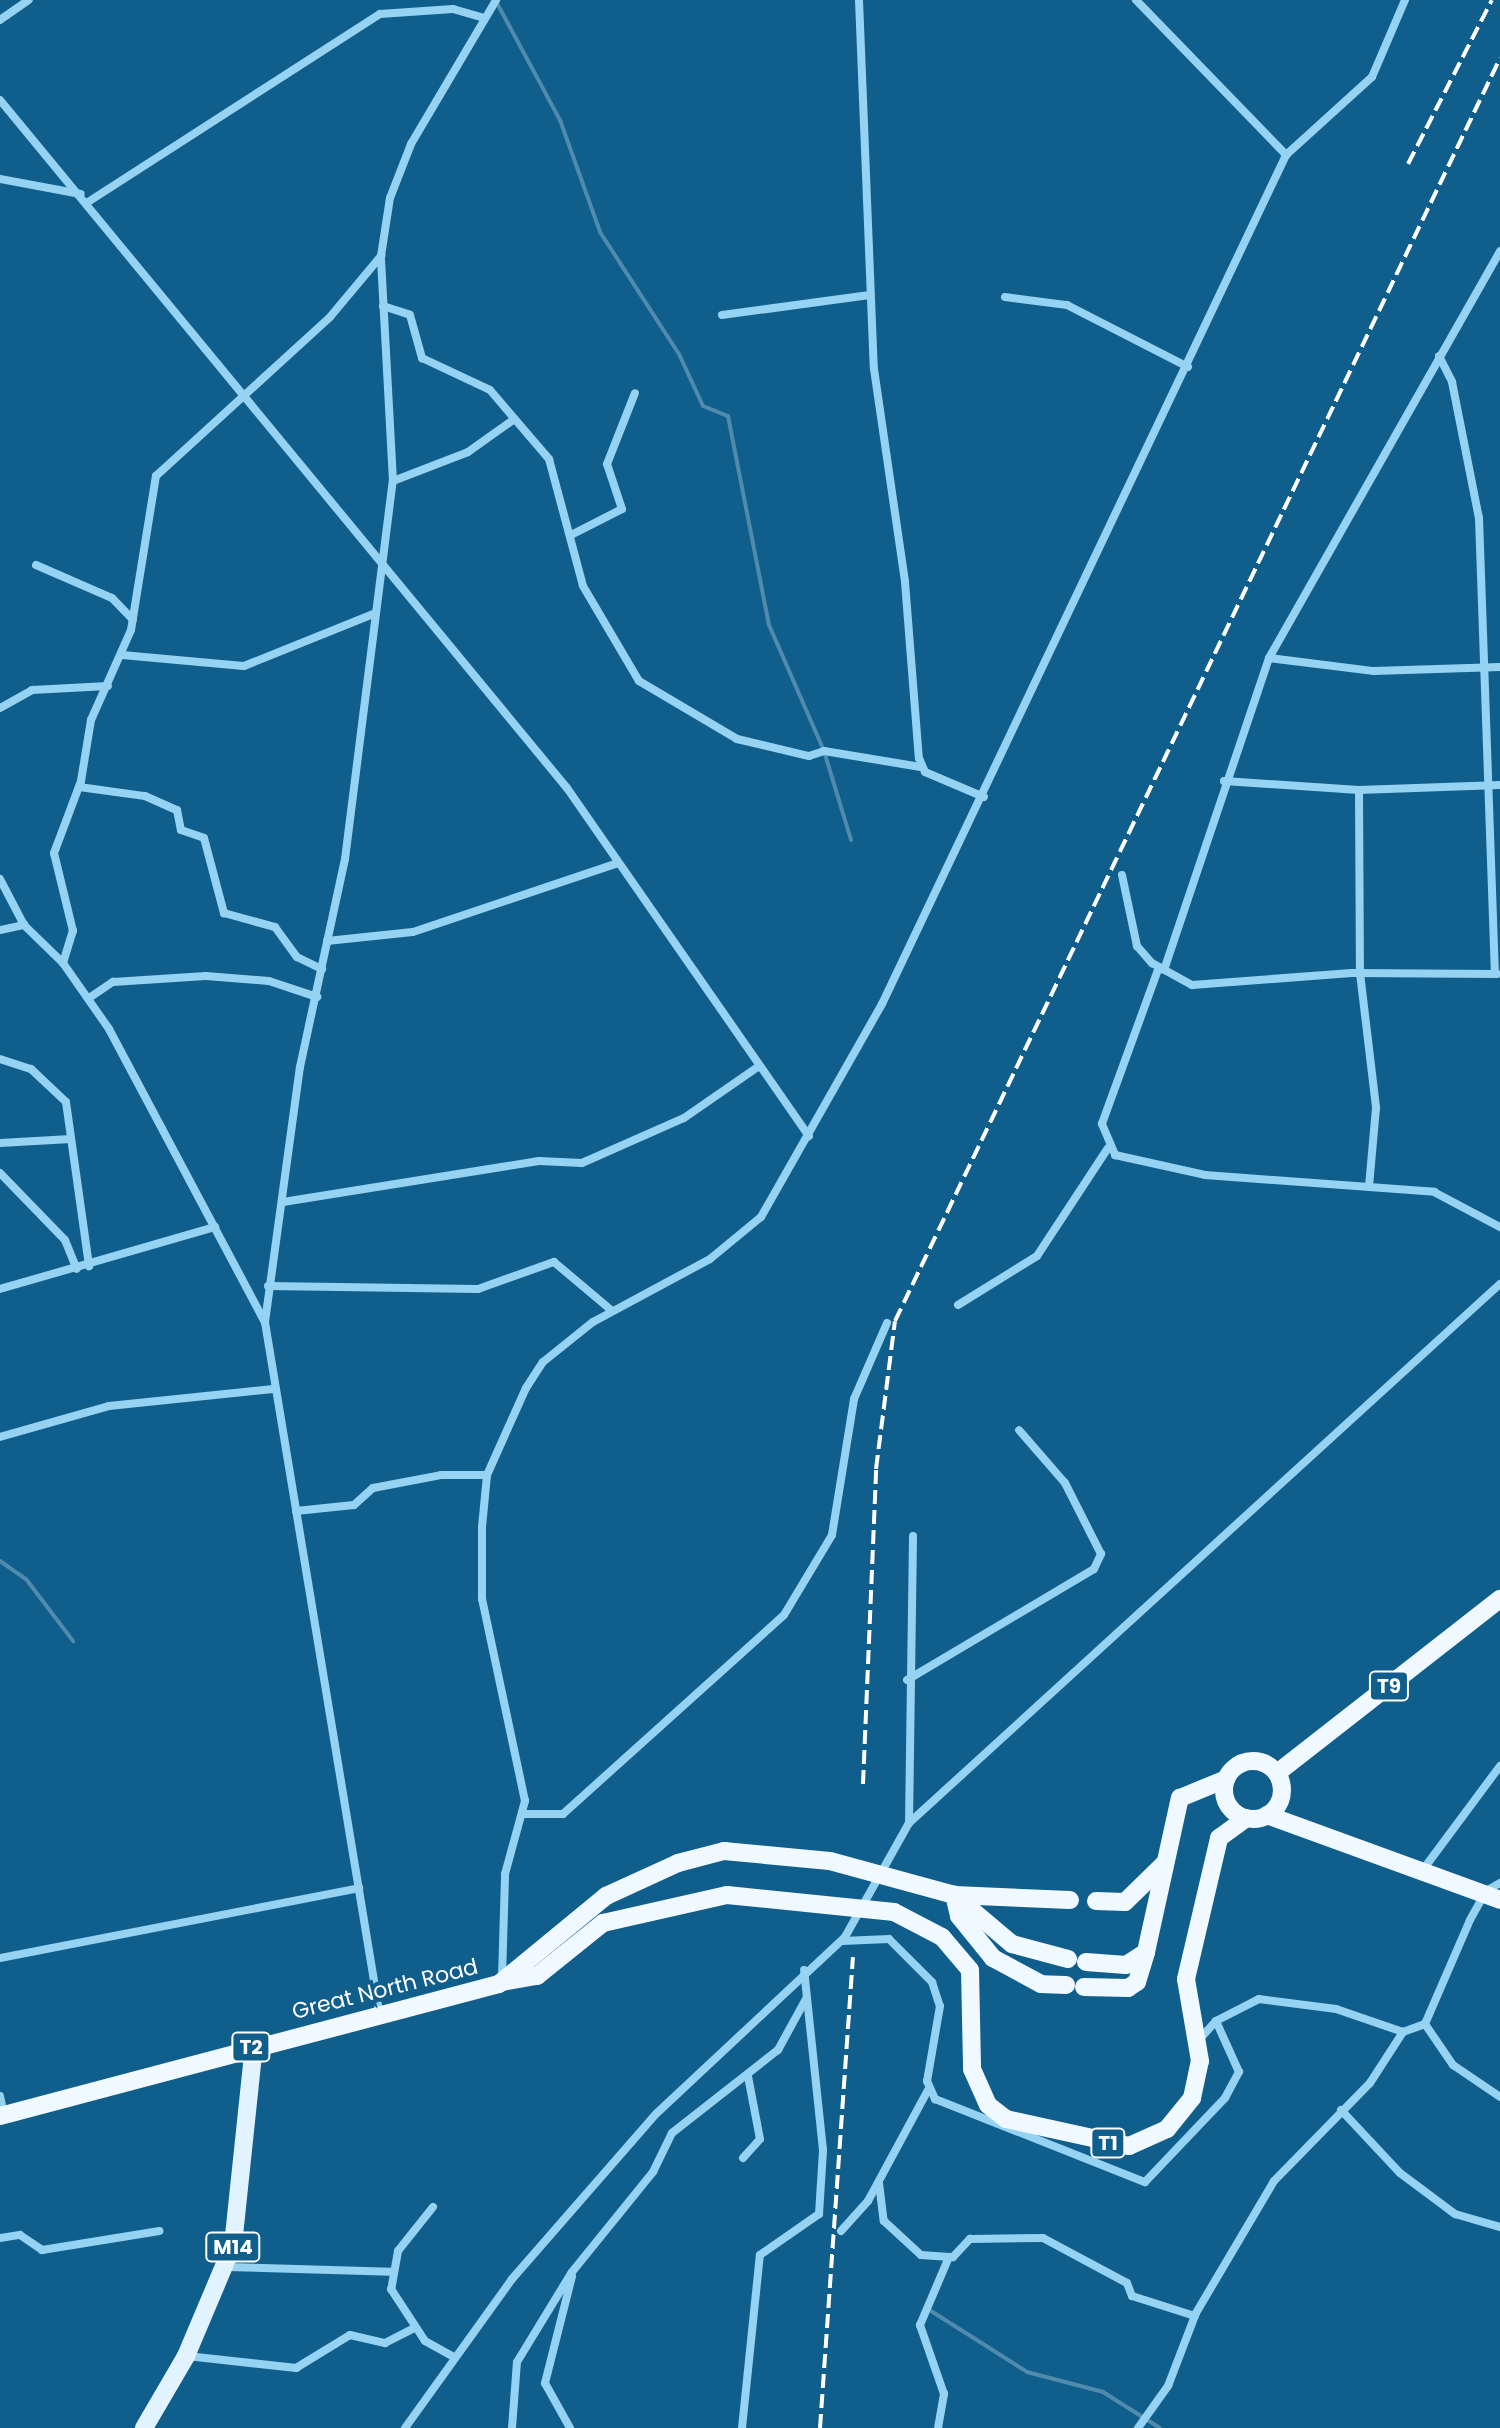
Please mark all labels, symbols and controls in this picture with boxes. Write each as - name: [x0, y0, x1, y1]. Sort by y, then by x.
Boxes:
- road number: T9: [1367, 1670, 1411, 1702]
- street label: Great North Road: [289, 1953, 481, 2025]
- road number: T2: [231, 2031, 271, 2063]
- road number: T1: [1090, 2127, 1126, 2159]
- road number: M14: [205, 2231, 261, 2263]

